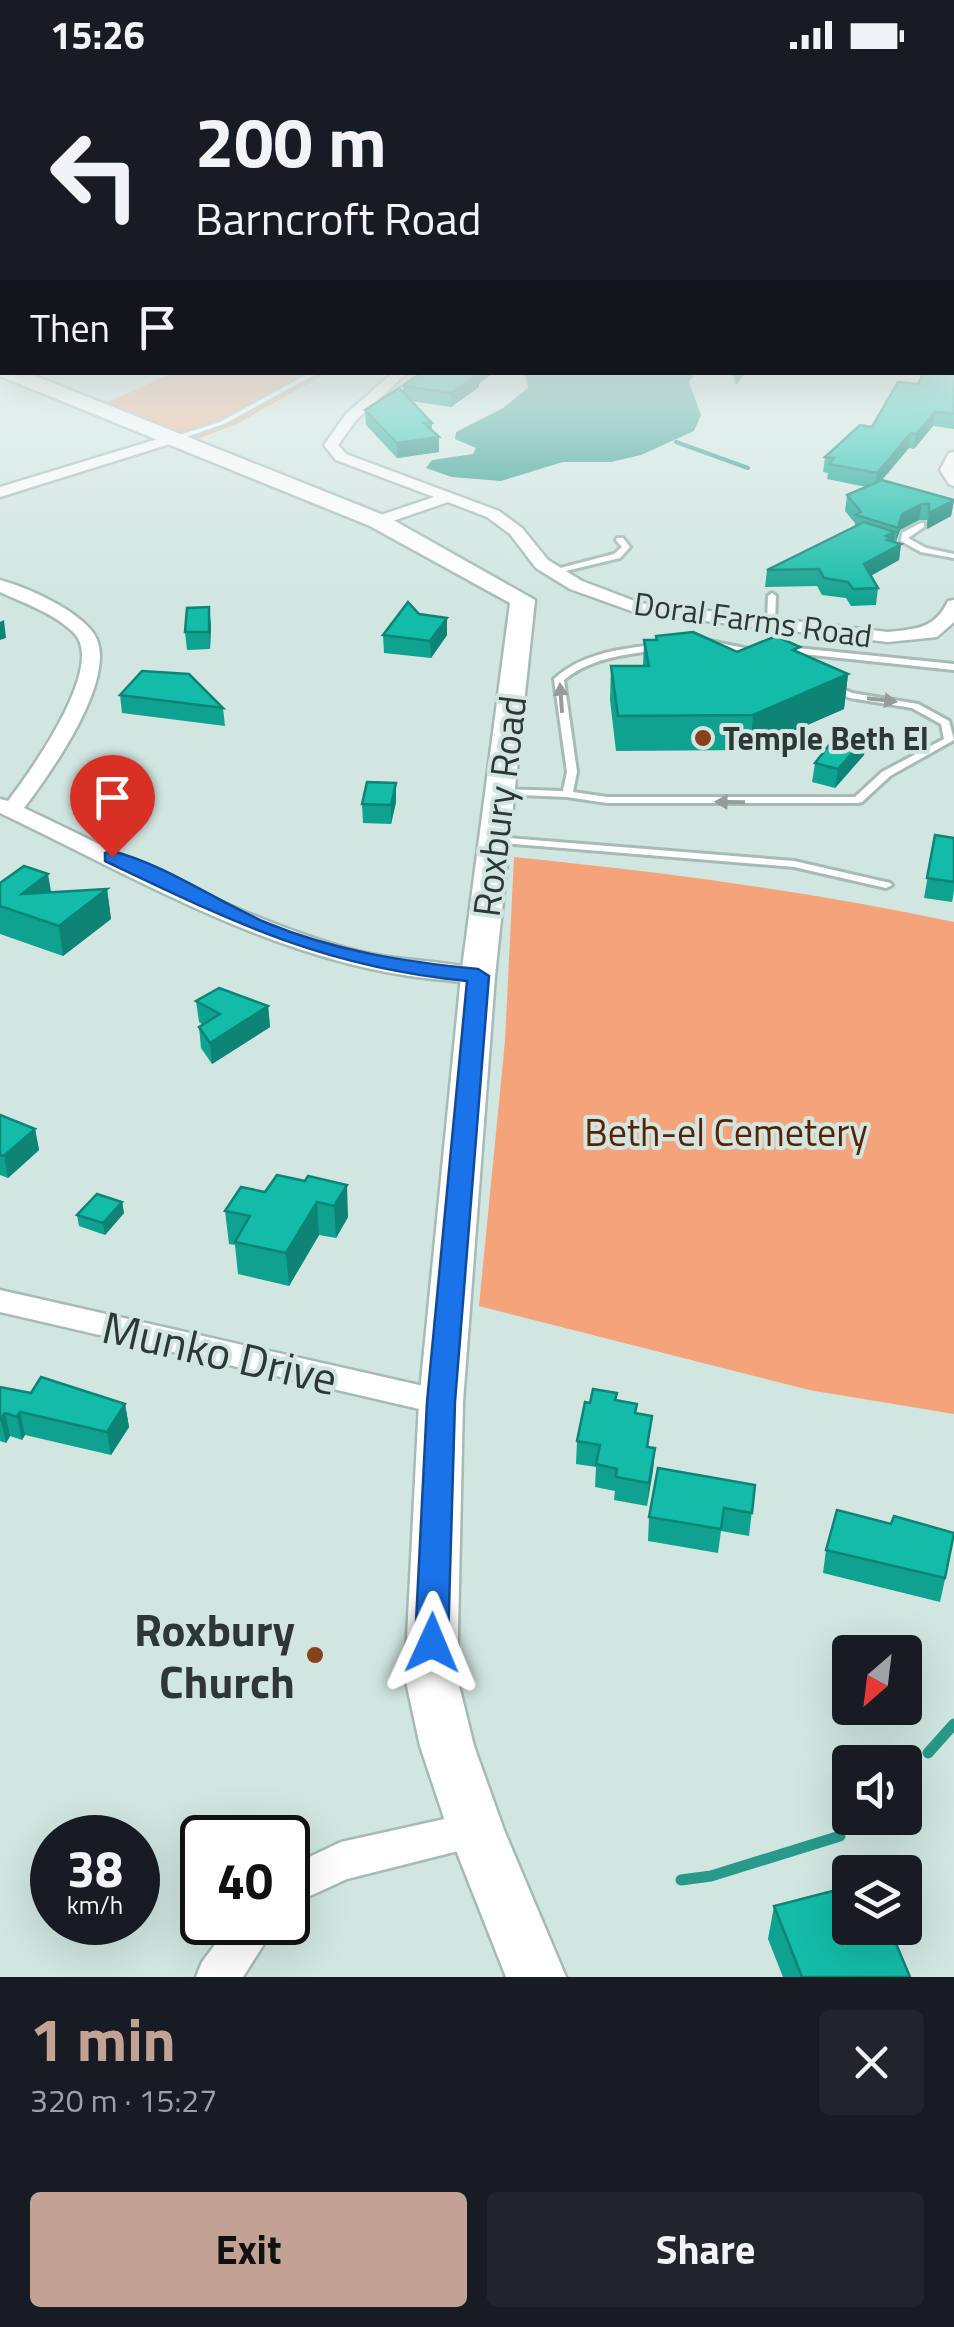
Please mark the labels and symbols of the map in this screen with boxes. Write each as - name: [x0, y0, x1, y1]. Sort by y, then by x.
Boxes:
- street label: Doral Farms Road: [631, 579, 875, 659]
- one-way arrow: [552, 681, 568, 713]
- street label: Roxbury Road: [457, 692, 541, 920]
- one-way arrow: [866, 692, 898, 708]
- place label: Temple Beth El: [723, 714, 929, 762]
- marker: Temple Beth El: [692, 727, 714, 749]
- pin: [70, 755, 155, 858]
- one-way arrow: [713, 793, 745, 809]
- park label: Beth-el Cemetery: [584, 1103, 868, 1161]
- street label: Munko Drive: [96, 1292, 344, 1412]
- position arrow: [380, 1591, 484, 1695]
- place label: Roxbury Church: [134, 1595, 295, 1715]
- north arrow: [832, 1635, 922, 1725]
- marker: Roxbury Church: [304, 1644, 326, 1666]
- speed limit sign: 40: [180, 1815, 310, 1945]

